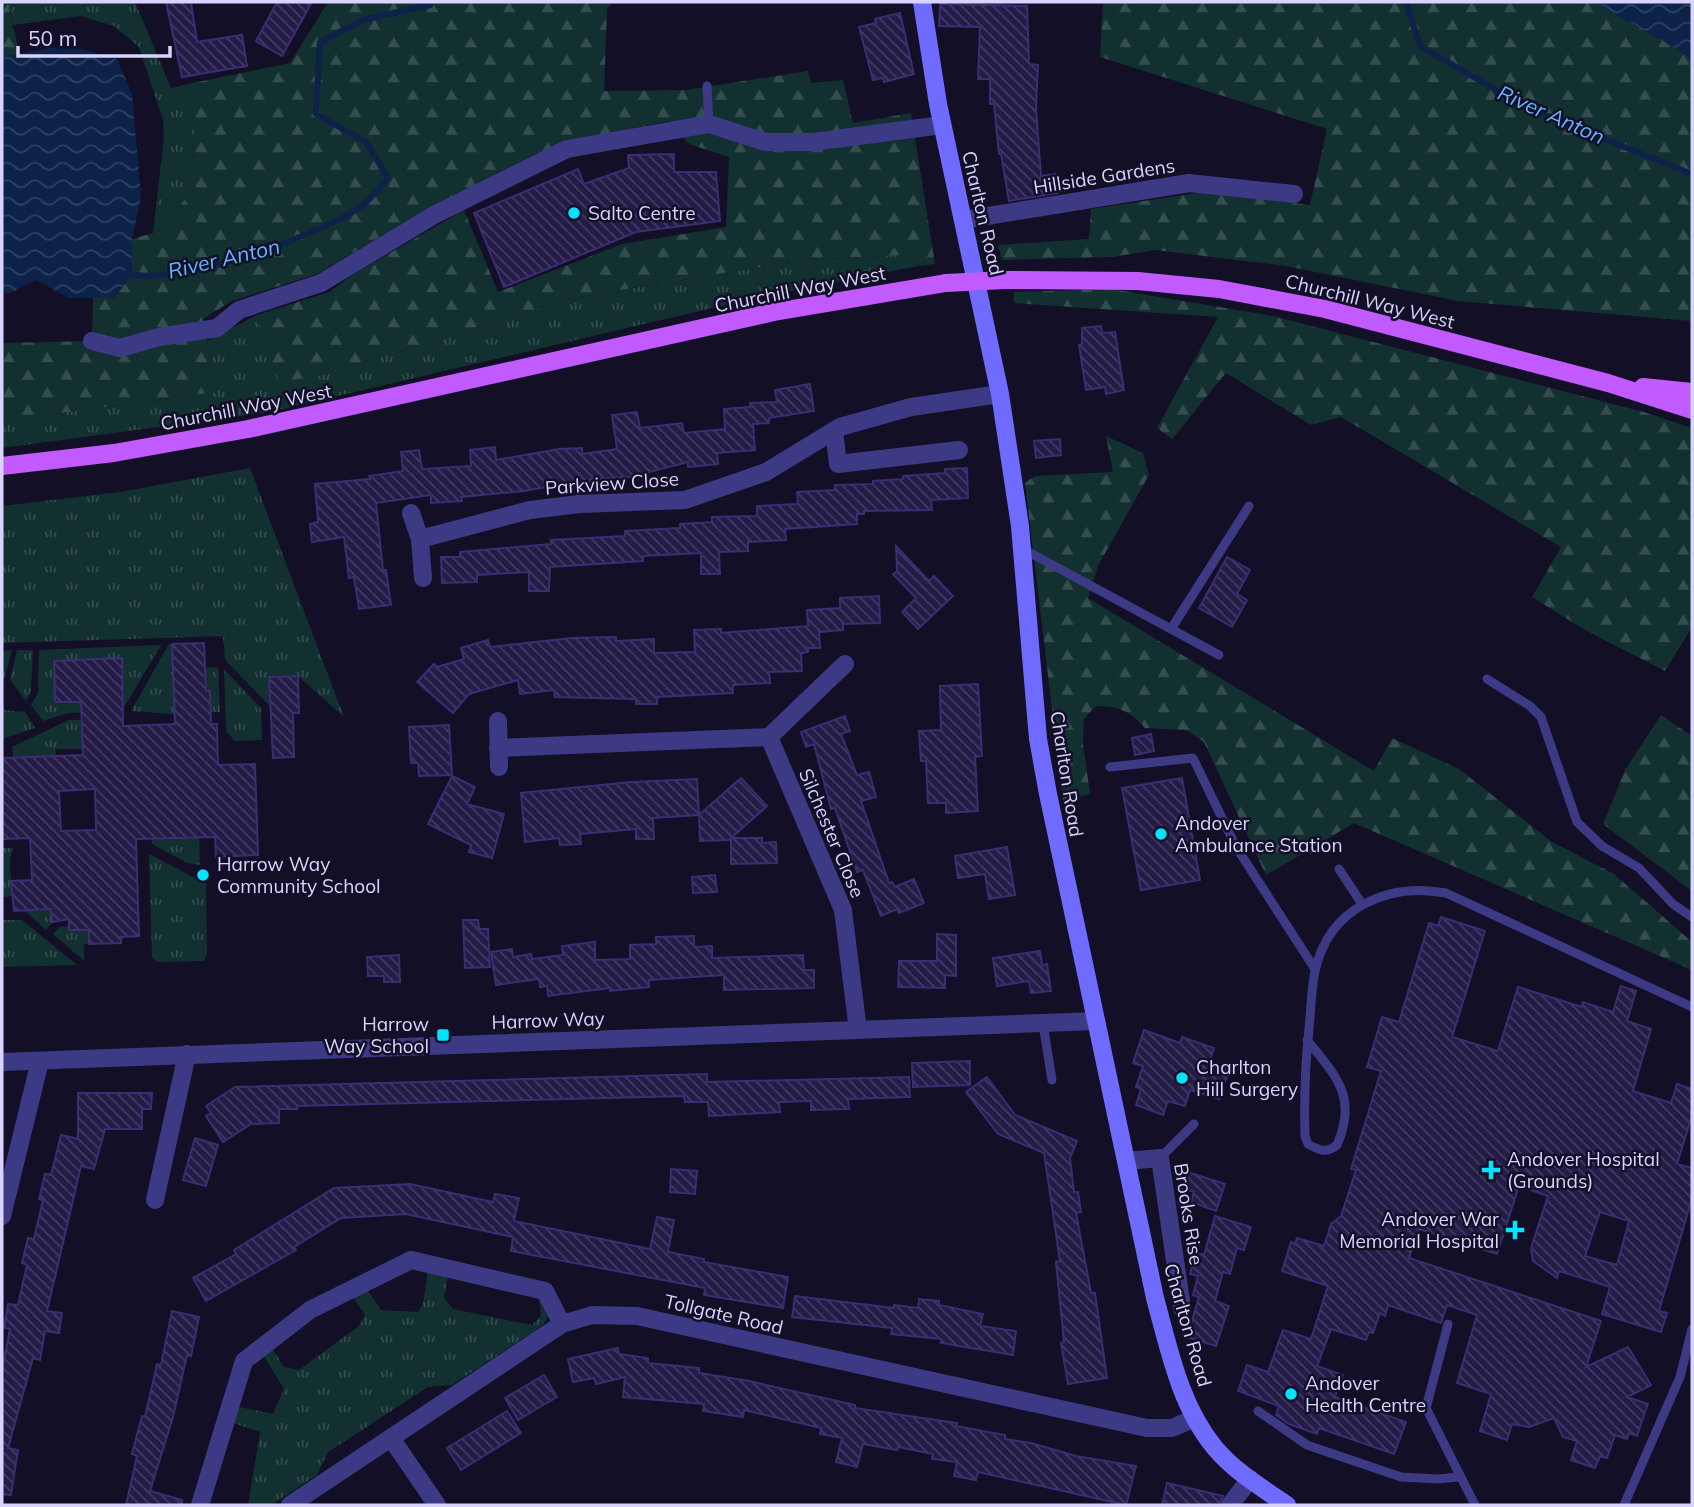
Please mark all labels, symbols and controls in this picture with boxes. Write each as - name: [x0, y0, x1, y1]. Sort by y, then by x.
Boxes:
- scale bar: [18, 14, 170, 58]
- text: 50 m: [28, 25, 77, 51]
- water label: River Anton: [1494, 79, 1609, 149]
- street label: Charlton Road: [957, 148, 1009, 278]
- street label: Hillside Gardens: [1031, 153, 1177, 199]
- place label: Salto Centre: [588, 201, 696, 225]
- marker: Salto Centre: [566, 205, 582, 221]
- water label: River Anton: [165, 232, 282, 284]
- street label: Churchill Way West: [712, 261, 888, 317]
- street label: Churchill Way West: [1283, 268, 1457, 334]
- street label: Churchill Way West: [158, 379, 334, 435]
- street label: Parkview Close: [544, 466, 680, 500]
- street label: Charlton Road: [1045, 709, 1089, 839]
- street label: Silchester Close: [794, 765, 870, 901]
- place label: Andover Ambulance Station: [1175, 811, 1343, 857]
- marker: Andover Ambulance Station: [1153, 826, 1169, 842]
- place label: Harrow Way Community School: [217, 852, 381, 898]
- marker: Harrow Way Community School: [195, 867, 211, 883]
- street label: Harrow Way: [491, 1006, 605, 1034]
- place label: Harrow Way School: [324, 1012, 429, 1058]
- marker: Harrow Way School: [435, 1027, 451, 1043]
- place label: Charlton Hill Surgery: [1196, 1055, 1298, 1101]
- marker: Charlton Hill Surgery: [1174, 1070, 1190, 1086]
- place label: Andover Hospital (Grounds): [1507, 1147, 1660, 1193]
- marker: Andover Hospital (Grounds): [1481, 1160, 1501, 1180]
- street label: Brooks Rise: [1169, 1161, 1209, 1267]
- place label: Andover War Memorial Hospital: [1339, 1207, 1499, 1253]
- marker: Andover War Memorial Hospital: [1505, 1220, 1525, 1240]
- street label: Charlton Road: [1159, 1261, 1217, 1389]
- street label: Tollgate Road: [662, 1289, 786, 1339]
- place label: Andover Health Centre: [1305, 1371, 1426, 1417]
- marker: Andover Health Centre: [1283, 1386, 1299, 1402]

